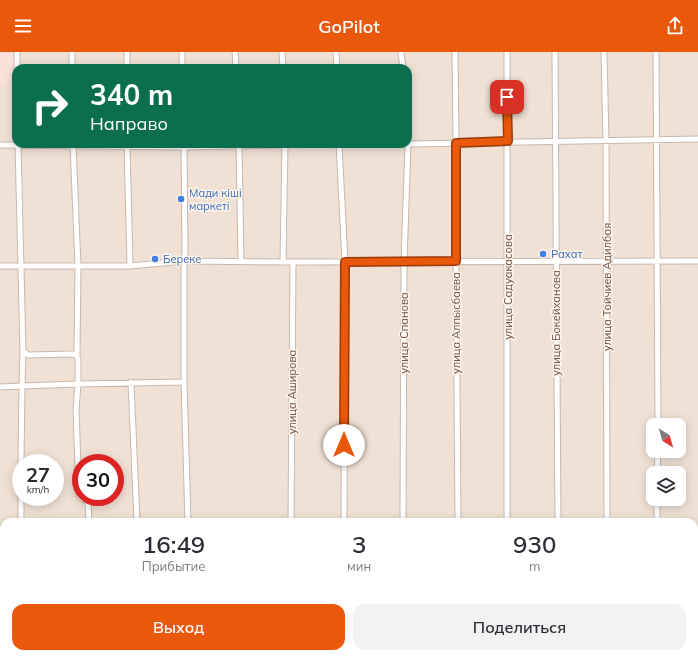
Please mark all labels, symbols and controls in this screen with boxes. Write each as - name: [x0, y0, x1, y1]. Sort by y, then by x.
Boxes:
- icon: menu: [12, 15, 34, 37]
- text: GoPilot: [318, 15, 380, 38]
- icon: share: [664, 15, 686, 37]
- text: 340 m: [90, 77, 173, 112]
- icon: right: [24, 80, 76, 132]
- pin: [490, 80, 524, 114]
- icon: arrive: [496, 86, 518, 108]
- text: Направо: [90, 112, 168, 135]
- place label: Мади кіші маркеті: [189, 186, 242, 213]
- marker: Мади кіші маркеті: [176, 194, 186, 204]
- street label: улица Тойчиев Адилбая: [600, 223, 614, 351]
- street label: улица Садуакасова: [501, 234, 515, 340]
- place label: Рахат: [551, 247, 582, 261]
- marker: Рахат: [538, 249, 548, 259]
- place label: Береке: [163, 252, 201, 266]
- marker: Береке: [150, 254, 160, 264]
- street label: улица Бокейханова: [549, 270, 563, 376]
- street label: улица Алпысбаева: [449, 272, 463, 374]
- street label: улица Спанова: [397, 292, 411, 374]
- street label: улица Аширова: [285, 350, 299, 434]
- north arrow: [646, 418, 686, 458]
- map controls: [646, 418, 686, 506]
- position arrow: [323, 424, 365, 466]
- speed limit sign: 30: [72, 454, 124, 506]
- text: 27: [26, 462, 50, 487]
- button: layers: [646, 466, 686, 506]
- text: km/h: [27, 483, 49, 496]
- text: 16:49: [142, 529, 205, 559]
- text: 3: [352, 529, 366, 559]
- text: 930: [513, 529, 556, 559]
- text: Прибытие: [142, 558, 205, 574]
- text: мин: [347, 558, 371, 574]
- text: m: [529, 558, 540, 574]
- button: Выход: [12, 604, 345, 650]
- button: Поделиться: [353, 604, 686, 650]

